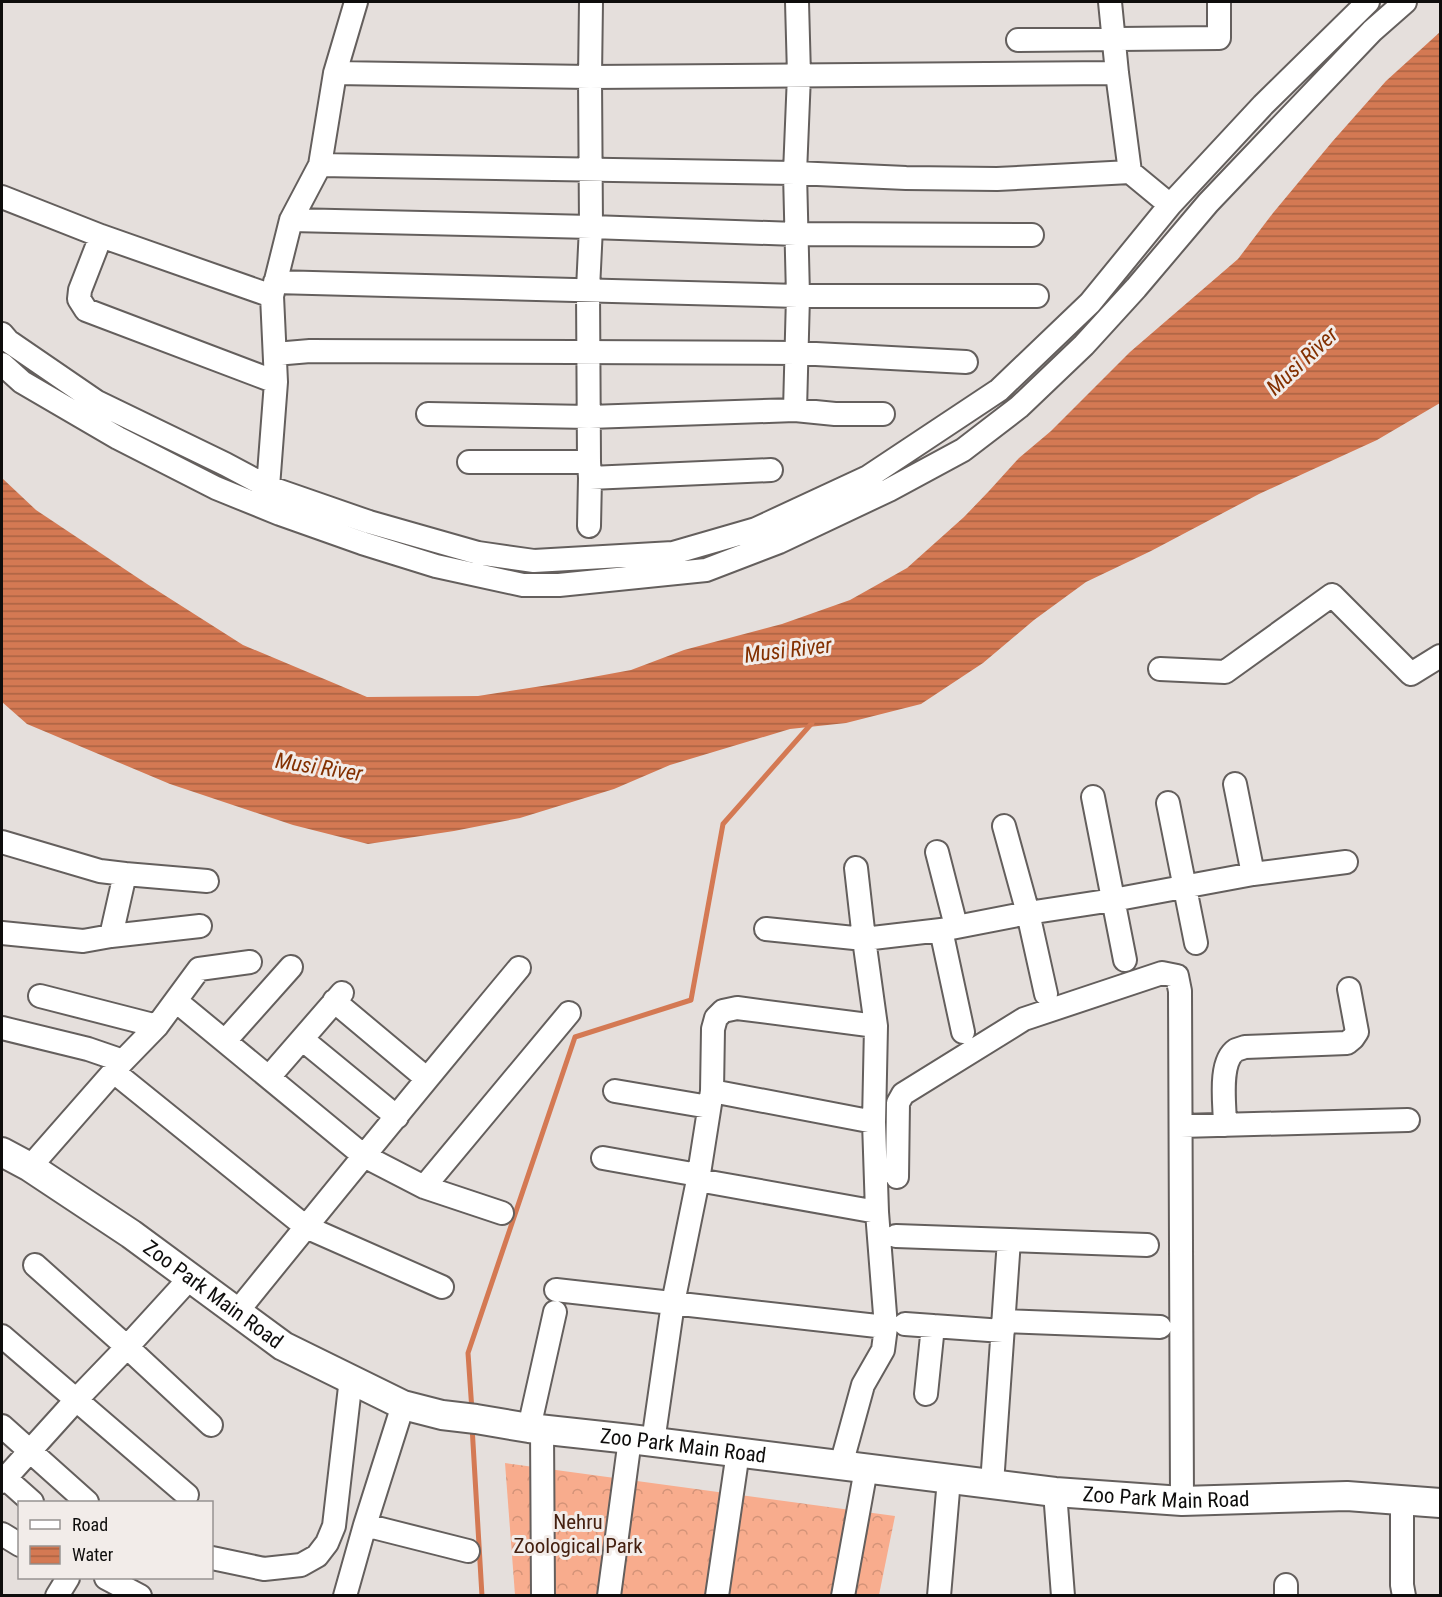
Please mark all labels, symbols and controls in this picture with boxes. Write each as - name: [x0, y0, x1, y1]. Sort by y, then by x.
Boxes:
- water label: Musi River: [1261, 322, 1343, 400]
- water label: Musi River: [743, 632, 834, 668]
- water label: Musi River: [274, 748, 365, 786]
- street label: Zoo Park Main Road: [139, 1235, 287, 1354]
- street label: Zoo Park Main Road: [599, 1424, 768, 1468]
- street label: Zoo Park Main Road: [1082, 1482, 1250, 1513]
- legend: [18, 1501, 213, 1579]
- park label: Nehru Zoological Park: [513, 1510, 643, 1558]
- text: Road: [72, 1514, 108, 1535]
- text: Water: [72, 1544, 114, 1565]

